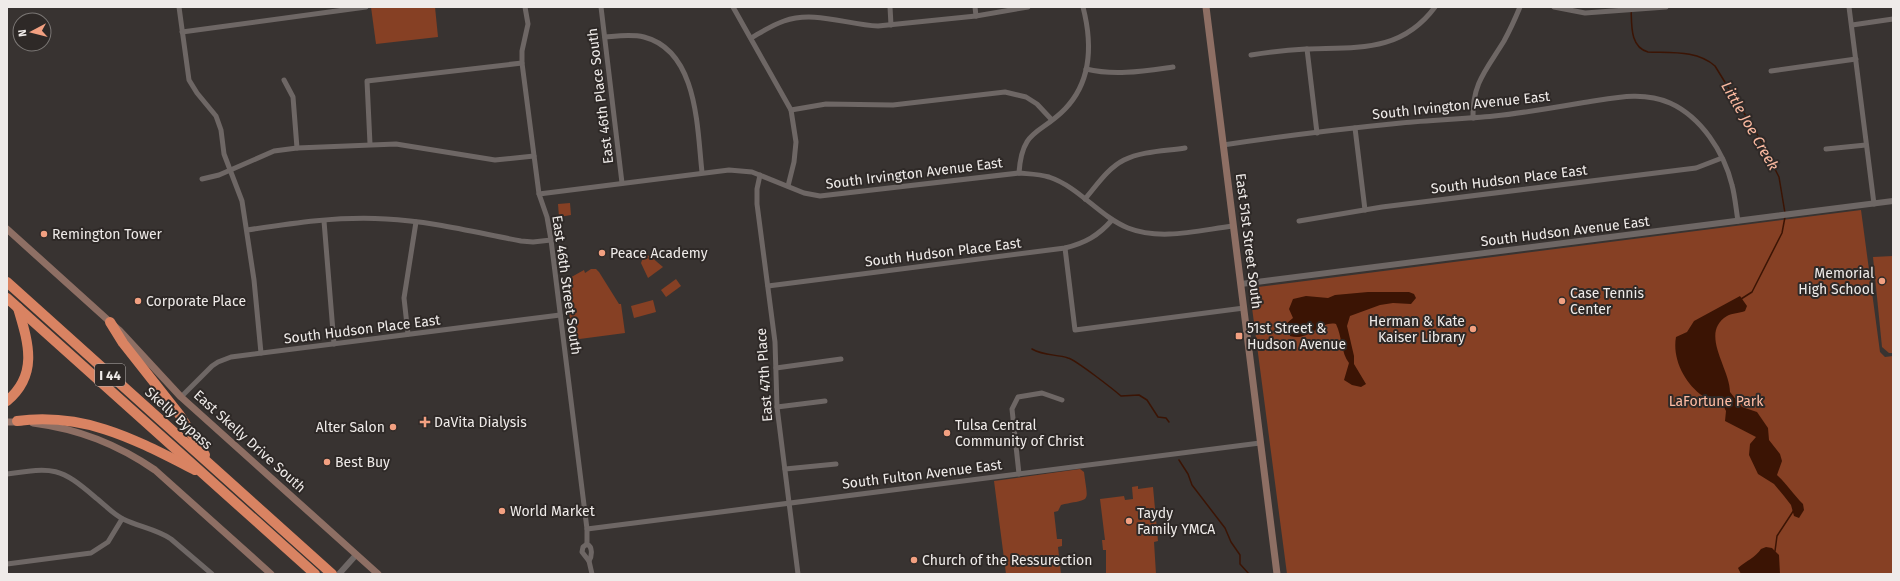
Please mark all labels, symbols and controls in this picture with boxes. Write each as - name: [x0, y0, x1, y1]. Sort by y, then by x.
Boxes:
- north arrow: [12, 12, 52, 52]
- street label: East 46th Place South: [584, 27, 617, 165]
- text: N: [16, 29, 29, 38]
- water label: Little Joe Creek: [1717, 78, 1783, 174]
- street label: South Irvington Avenue East: [1372, 88, 1552, 123]
- street label: South Irvington Avenue East: [825, 154, 1005, 193]
- street label: South Hudson Place East: [1430, 161, 1589, 198]
- street label: East 51st Street South: [1232, 172, 1265, 310]
- street label: South Hudson Avenue East: [1480, 213, 1651, 250]
- street label: East 46th Street South: [548, 214, 585, 356]
- place label: Remington Tower: [52, 226, 163, 243]
- marker: Remington Tower: [39, 229, 49, 239]
- street label: South Hudson Place East: [864, 234, 1023, 271]
- place label: Peace Academy: [610, 245, 708, 262]
- marker: Peace Academy: [597, 248, 607, 258]
- place label: Memorial High School: [1798, 265, 1874, 298]
- marker: Memorial High School: [1877, 276, 1887, 286]
- place label: Case Tennis Center: [1570, 285, 1645, 318]
- place label: Corporate Place: [146, 293, 246, 310]
- marker: Corporate Place: [133, 296, 143, 306]
- marker: Case Tennis Center: [1557, 296, 1567, 306]
- street label: South Hudson Place East: [283, 311, 442, 348]
- place label: Herman & Kate Kaiser Library: [1369, 313, 1465, 346]
- place label: 51st Street & Hudson Avenue: [1247, 320, 1346, 353]
- marker: Herman & Kate Kaiser Library: [1468, 324, 1478, 334]
- street label: East 47th Place: [753, 327, 776, 422]
- marker: 51st Street & Hudson Avenue: [1234, 331, 1244, 341]
- road number: I 44: [95, 364, 125, 386]
- street label: Skelly Bypass: [141, 384, 216, 453]
- street label: East Skelly Drive South: [190, 387, 309, 496]
- park label: LaFortune Park: [1669, 393, 1764, 410]
- place label: DaVita Dialysis: [434, 414, 527, 431]
- marker: DaVita Dialysis: [419, 416, 431, 428]
- place label: Tulsa Central Community of Christ: [955, 417, 1085, 450]
- place label: Alter Salon: [316, 419, 385, 436]
- marker: Alter Salon: [388, 422, 398, 432]
- marker: Tulsa Central Community of Christ: [942, 428, 952, 438]
- place label: Best Buy: [335, 454, 390, 471]
- street label: South Fulton Avenue East: [841, 456, 1004, 493]
- marker: Best Buy: [322, 457, 332, 467]
- place label: World Market: [510, 503, 596, 520]
- place label: Taydy Family YMCA: [1137, 505, 1215, 538]
- marker: World Market: [497, 506, 507, 516]
- marker: Taydy Family YMCA: [1124, 516, 1134, 526]
- place label: Church of the Ressurection: [922, 552, 1092, 569]
- marker: Church of the Ressurection: [909, 555, 919, 565]

